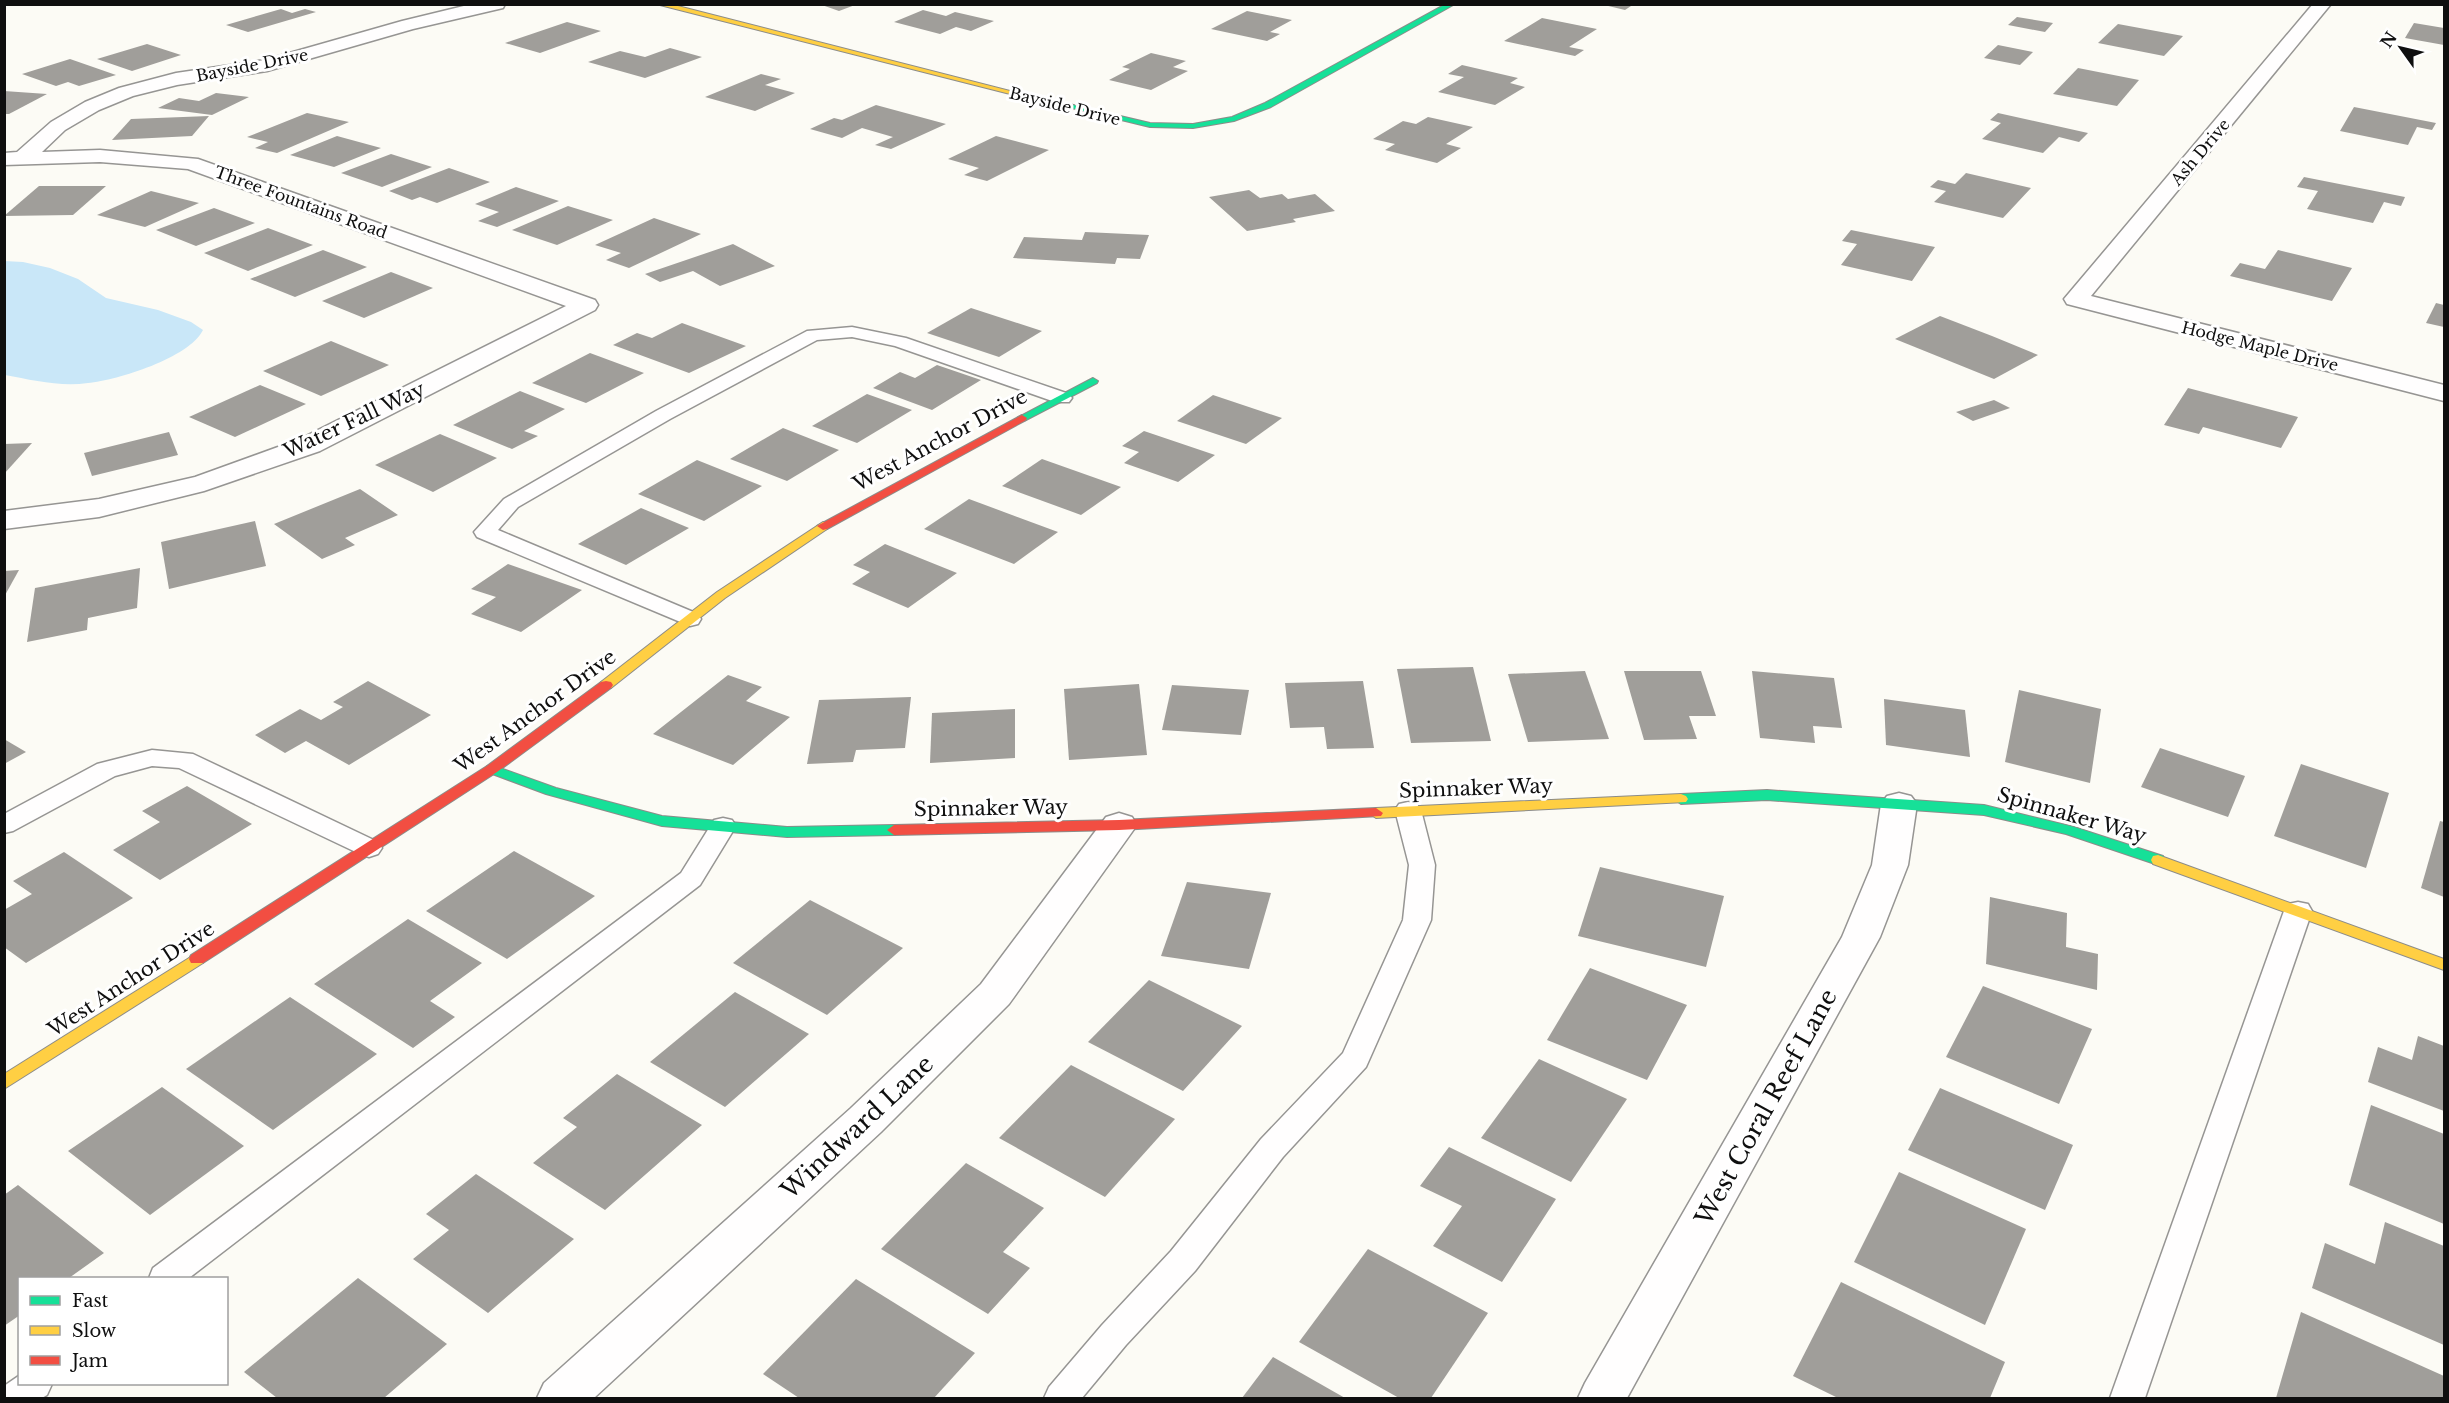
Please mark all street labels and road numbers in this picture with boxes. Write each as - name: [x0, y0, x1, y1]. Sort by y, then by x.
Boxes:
- street label: Bayside Drive: [194, 44, 310, 86]
- street label: Bayside Drive: [1007, 83, 1123, 129]
- street label: Ash Drive: [2166, 115, 2234, 190]
- street label: Three Fountains Road: [212, 161, 390, 243]
- street label: Hodge Maple Drive: [2180, 317, 2340, 375]
- street label: Water Fall Way: [278, 377, 429, 464]
- street label: West Anchor Drive: [848, 384, 1031, 497]
- street label: West Anchor Drive: [449, 644, 620, 778]
- street label: Spinnaker Way: [1399, 773, 1554, 803]
- street label: Spinnaker Way: [1995, 782, 2150, 848]
- street label: Spinnaker Way: [914, 795, 1068, 821]
- street label: West Anchor Drive: [42, 916, 219, 1042]
- street label: West Coral Reef Lane: [1688, 984, 1843, 1231]
- street label: Windward Lane: [774, 1049, 939, 1206]

